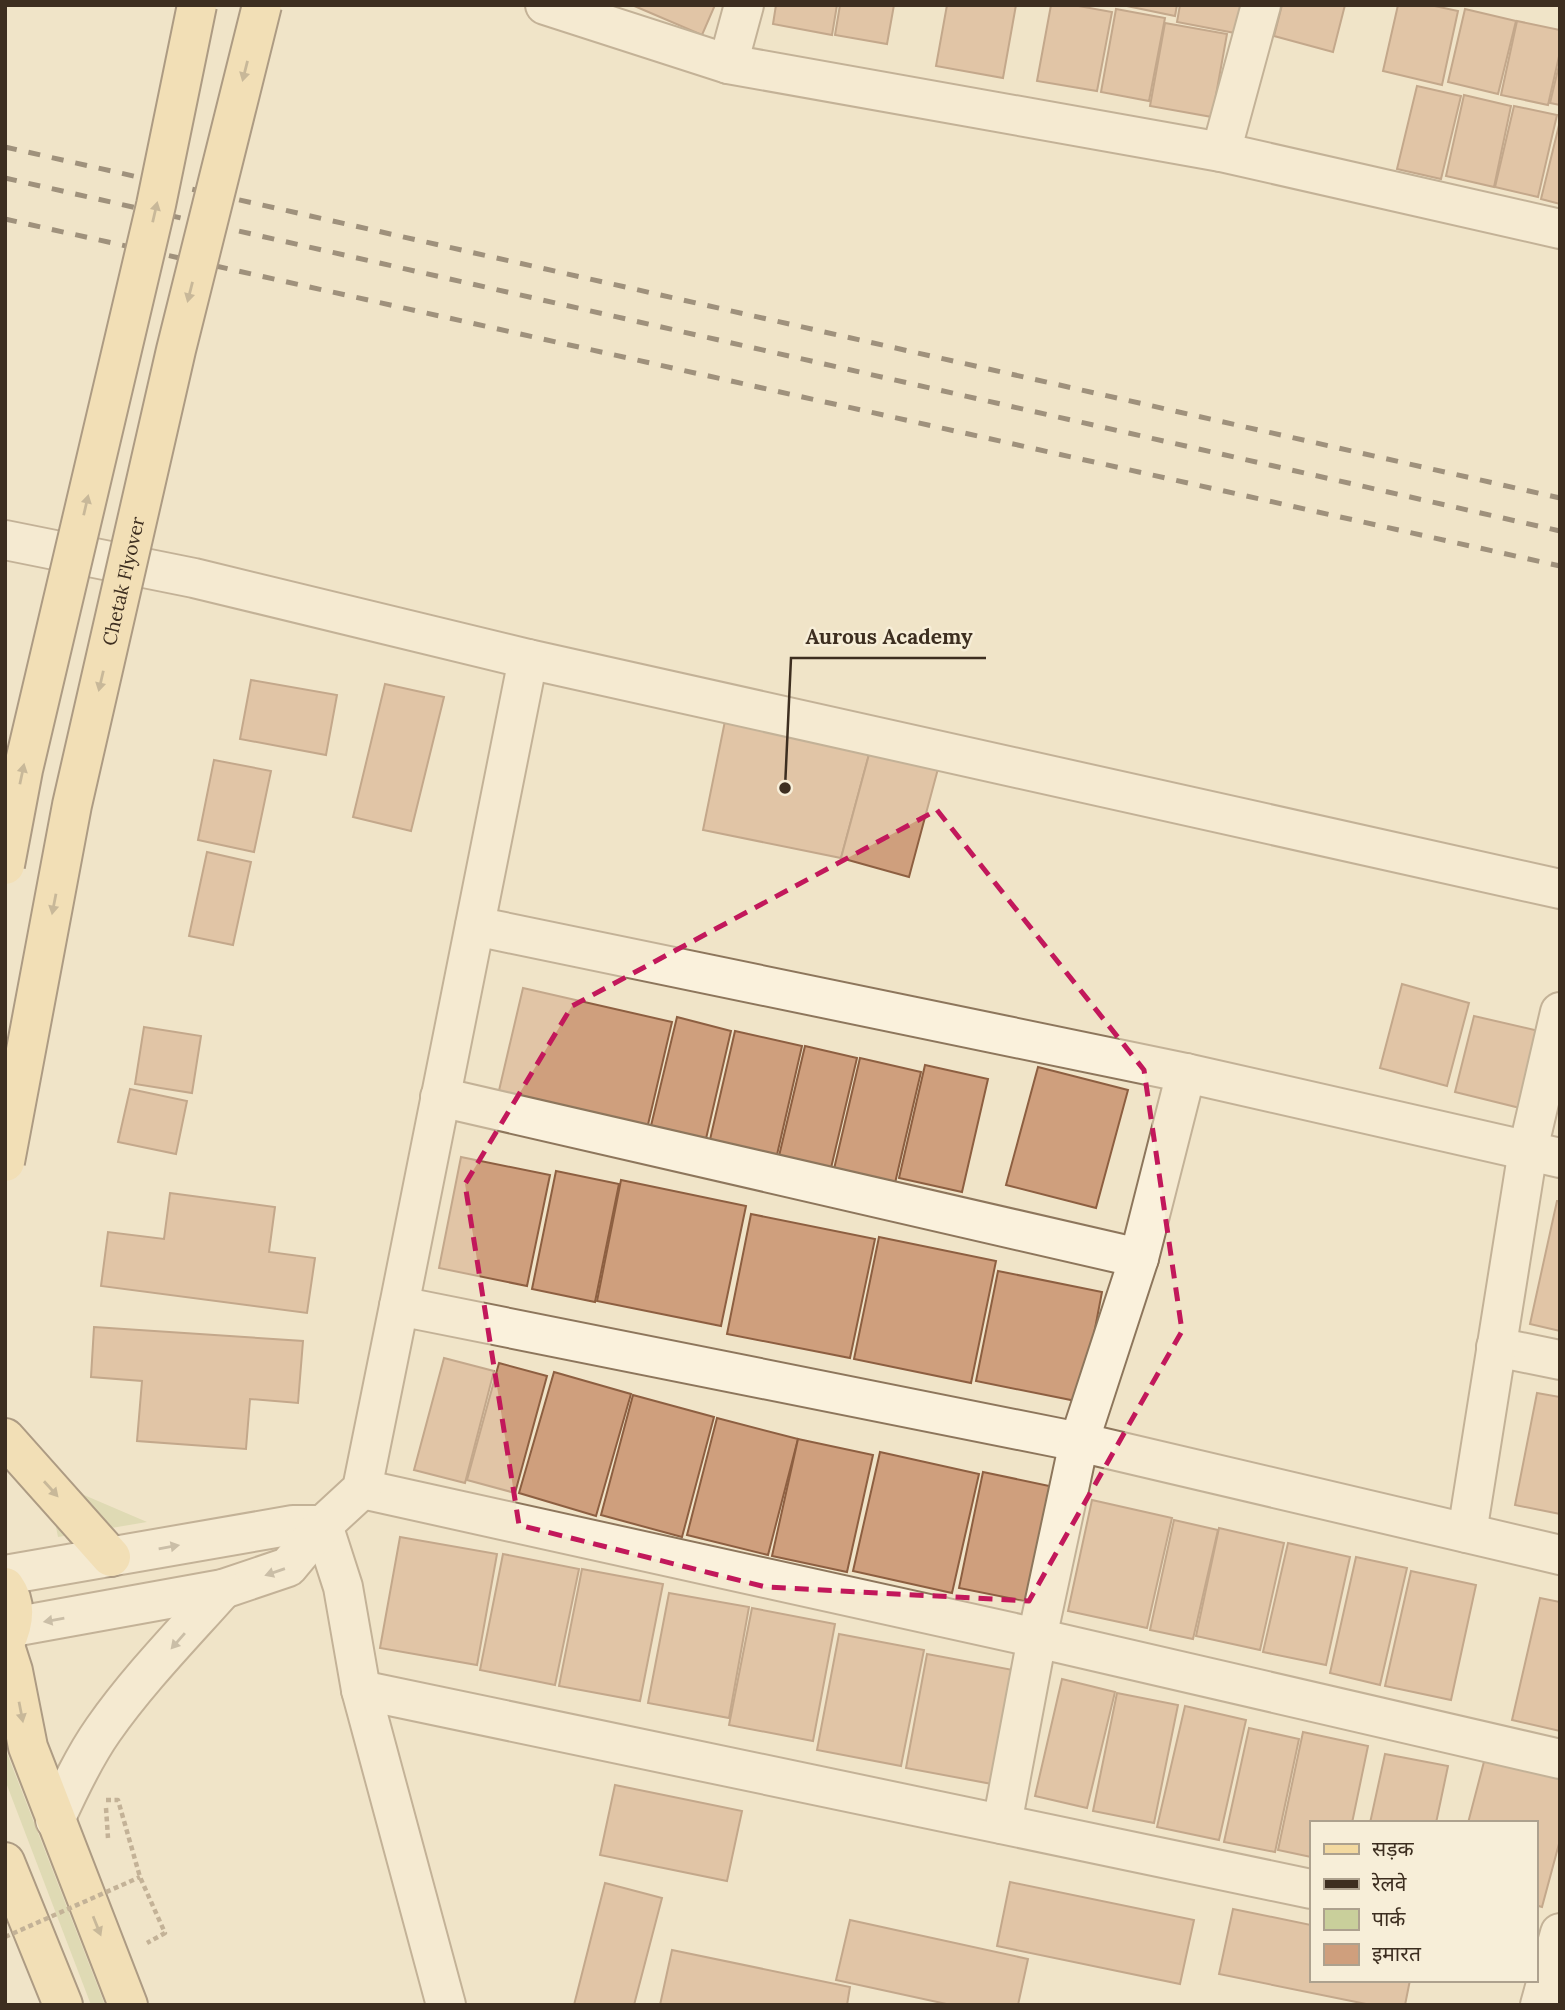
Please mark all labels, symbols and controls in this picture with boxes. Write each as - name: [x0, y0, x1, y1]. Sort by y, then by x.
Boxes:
- one-way arrow: [239, 61, 250, 83]
- one-way arrow: [150, 200, 161, 222]
- one-way arrow: [184, 281, 195, 303]
- one-way arrow: [81, 494, 92, 516]
- street label: Chetak Flyover: [97, 513, 150, 648]
- callout: Aurous Academy: [791, 616, 986, 658]
- text: Aurous Academy: [805, 623, 973, 650]
- one-way arrow: [95, 670, 106, 692]
- one-way arrow: [17, 763, 28, 785]
- one-way arrow: [48, 893, 59, 915]
- one-way arrow: [42, 1480, 58, 1497]
- one-way arrow: [158, 1541, 180, 1552]
- one-way arrow: [265, 1567, 286, 1577]
- one-way arrow: [42, 1615, 64, 1626]
- one-way arrow: [170, 1632, 186, 1649]
- one-way arrow: [16, 1701, 27, 1723]
- legend: [1310, 1821, 1537, 1982]
- text: सड़क: [1372, 1835, 1414, 1862]
- text: रेलवे: [1371, 1870, 1407, 1897]
- text: पार्क: [1372, 1905, 1406, 1932]
- one-way arrow: [91, 1916, 102, 1937]
- text: इमारत: [1372, 1940, 1422, 1967]

